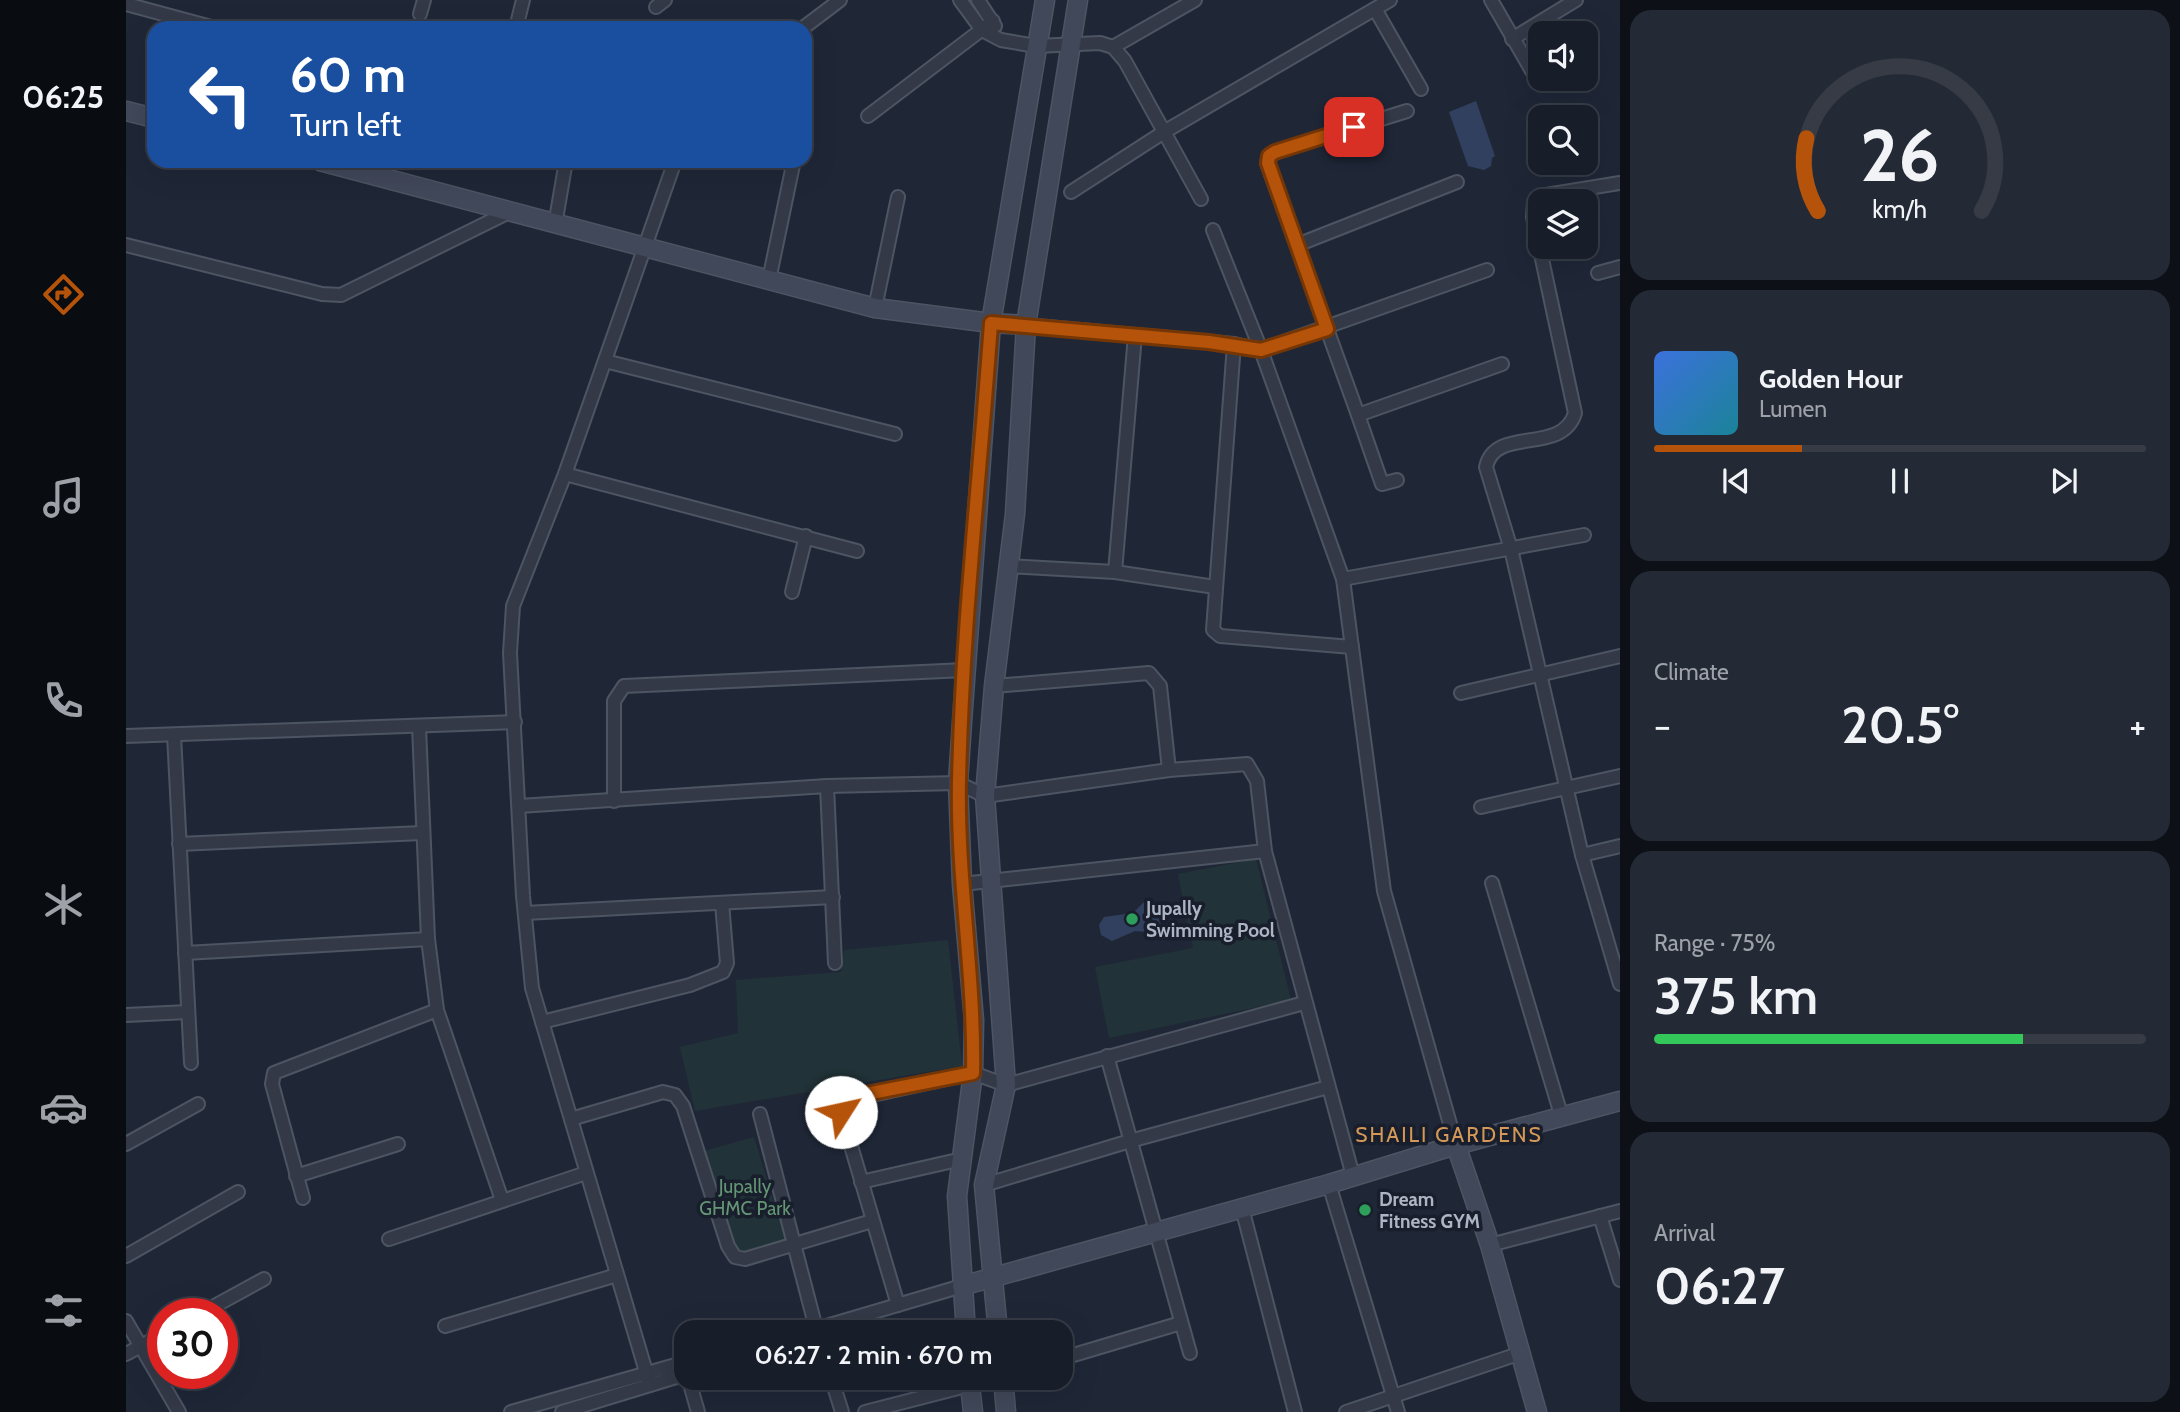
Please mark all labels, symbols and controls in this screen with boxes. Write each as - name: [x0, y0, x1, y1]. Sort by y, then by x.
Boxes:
- map controls: [1528, 21, 1598, 259]
- button: sound: [1528, 21, 1598, 91]
- text: 60 m: [290, 45, 406, 104]
- icon: left: [175, 49, 266, 140]
- text: 06:25: [22, 77, 104, 116]
- pin: [1324, 97, 1384, 157]
- text: Turn left: [290, 105, 401, 144]
- button: search: [1528, 105, 1598, 175]
- icon: arrive: [1335, 108, 1373, 146]
- text: 26: [1860, 112, 1940, 200]
- button: layers: [1528, 189, 1598, 259]
- text: km/h: [1873, 194, 1927, 224]
- icon: directions: [39, 270, 88, 319]
- text: Golden Hour: [1759, 363, 1902, 395]
- text: Lumen: [1759, 395, 1827, 423]
- icon: previous: [1717, 462, 1755, 500]
- icon: pause: [1881, 462, 1919, 500]
- icon: next: [2045, 462, 2083, 500]
- icon: music: [39, 473, 88, 522]
- text: Climate: [1654, 658, 1729, 686]
- icon: phone: [39, 676, 88, 725]
- text: 20.5°: [1841, 693, 1959, 756]
- text: −: [1654, 702, 1671, 749]
- text: +: [2129, 702, 2146, 749]
- icon: climate: [39, 880, 88, 929]
- place label: Jupally Swimming Pool: [1145, 897, 1275, 942]
- marker: Jupally Swimming Pool: [1124, 911, 1140, 927]
- text: Range · 75%: [1654, 929, 1775, 957]
- text: 375 km: [1654, 964, 1818, 1027]
- position arrow: [804, 1075, 878, 1149]
- icon: car: [39, 1083, 88, 1132]
- district label: SHAILI GARDENS: [1355, 1122, 1543, 1147]
- park label: Jupally GHMC Park: [699, 1175, 791, 1220]
- place label: Dream Fitness GYM: [1379, 1188, 1480, 1233]
- marker: Dream Fitness GYM: [1357, 1202, 1373, 1218]
- text: Arrival: [1654, 1219, 1715, 1247]
- text: 06:27: [1654, 1254, 1785, 1317]
- icon: filters: [39, 1286, 88, 1335]
- speed limit sign: 30: [147, 1298, 238, 1389]
- text: 06:27 · 2 min · 670 m: [754, 1339, 993, 1371]

